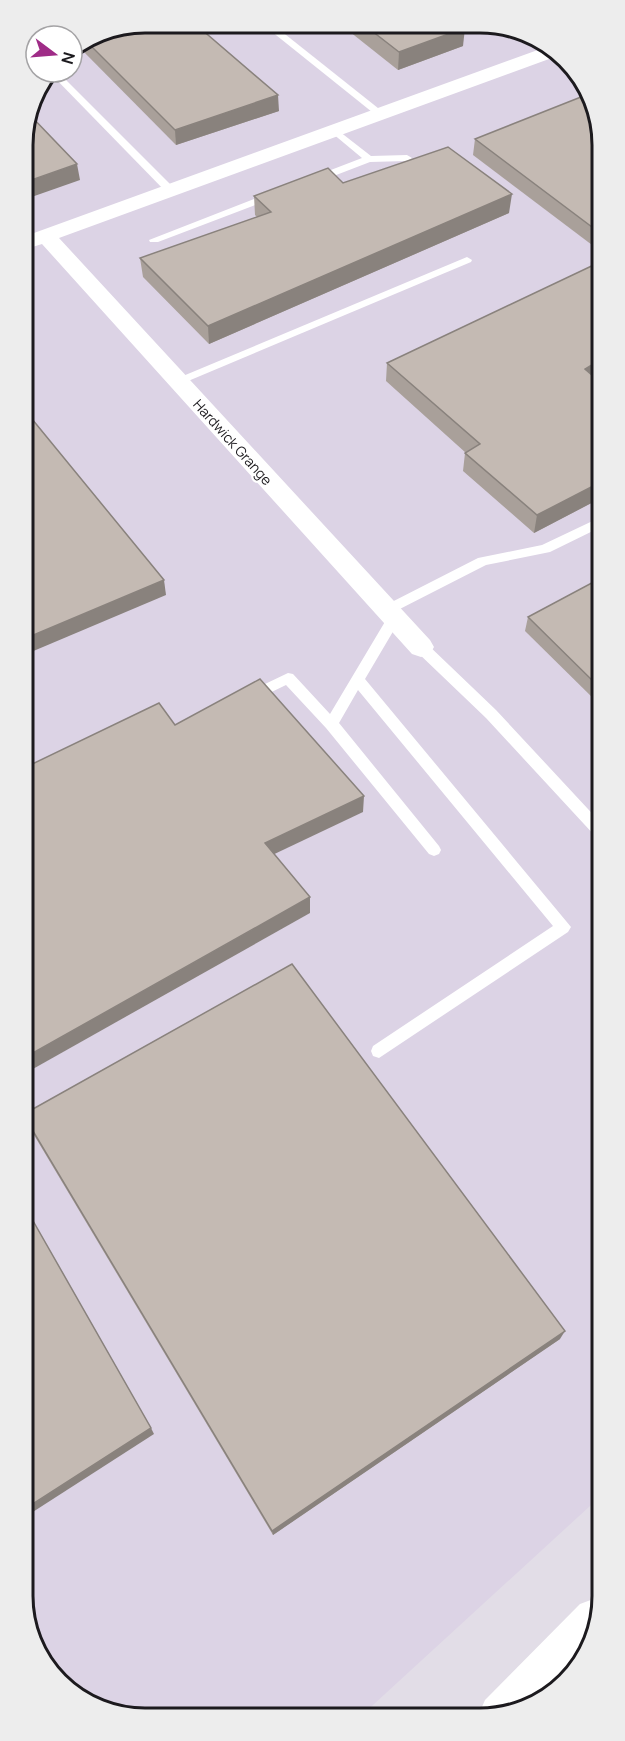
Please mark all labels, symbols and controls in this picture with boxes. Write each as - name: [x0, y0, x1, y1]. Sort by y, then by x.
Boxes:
- north arrow: [24, 24, 84, 84]
- text: N: [56, 50, 81, 67]
- street label: Hardwick Grange: [189, 395, 277, 489]

